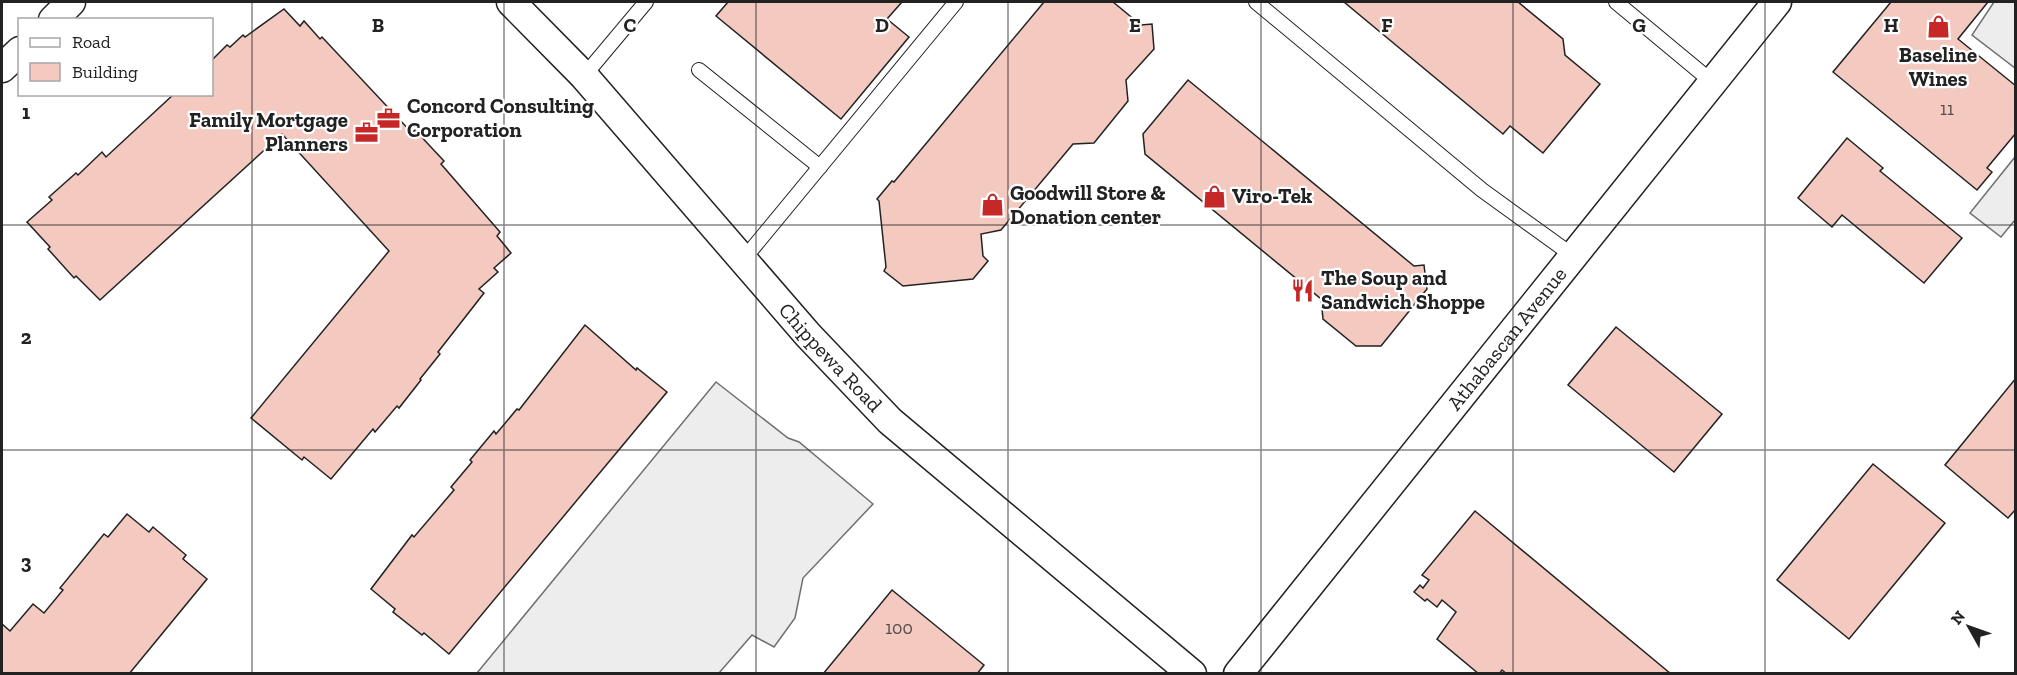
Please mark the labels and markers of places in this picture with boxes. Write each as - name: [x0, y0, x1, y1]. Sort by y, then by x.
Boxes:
- shop icon: Baseline Wines: [1925, 14, 1951, 40]
- place label: Baseline Wines: [1899, 42, 1977, 91]
- place label: Concord Consulting Corporation: [407, 93, 594, 142]
- office icon: Concord Consulting Corporation: [376, 105, 402, 131]
- place label: Family Mortgage Planners: [189, 107, 348, 156]
- office icon: Family Mortgage Planners: [353, 119, 379, 145]
- place label: Goodwill Store & Donation center: [1010, 180, 1166, 229]
- shop icon: Viro-Tek: [1201, 183, 1227, 209]
- place label: Viro-Tek: [1232, 183, 1313, 208]
- shop icon: Goodwill Store & Donation center: [979, 192, 1005, 218]
- place label: The Soup and Sandwich Shoppe: [1321, 265, 1485, 314]
- restaurant icon: The Soup and Sandwich Shoppe: [1290, 277, 1316, 303]

